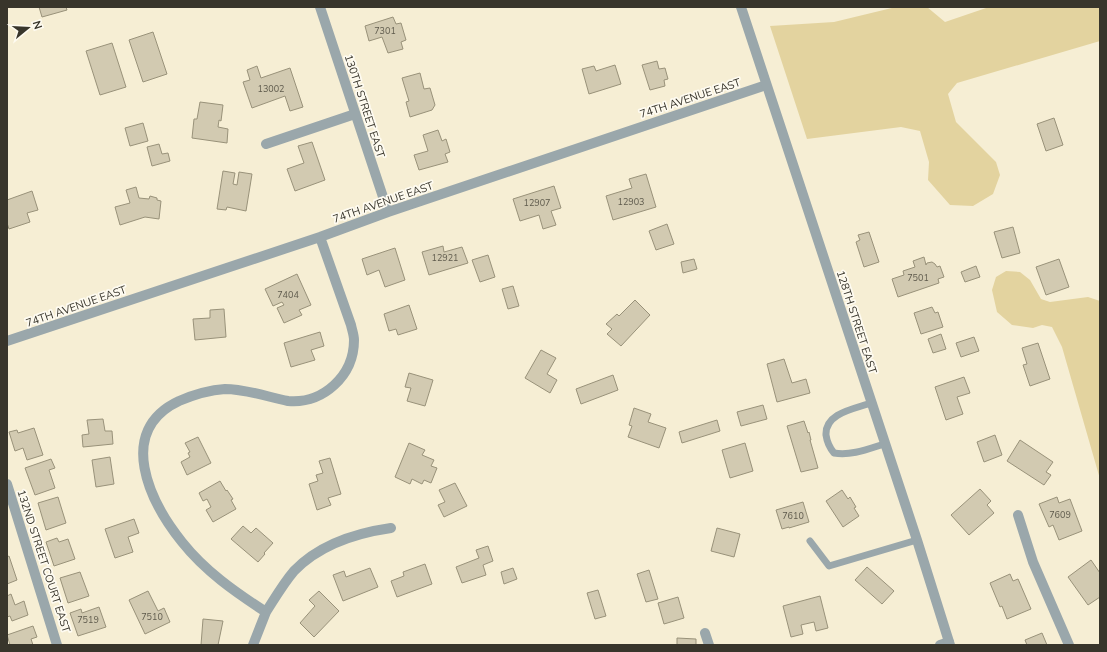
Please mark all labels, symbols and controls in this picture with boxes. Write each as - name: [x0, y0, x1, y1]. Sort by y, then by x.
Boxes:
- north arrow: [8, 8, 48, 48]
- text: N: [29, 19, 45, 31]
- house number: 7301: [374, 25, 396, 37]
- street label: 130TH STREET EAST: [341, 53, 388, 160]
- street label: 74TH AVENUE EAST: [638, 75, 743, 122]
- house number: 13002: [257, 83, 285, 95]
- street label: 74TH AVENUE EAST: [331, 178, 436, 227]
- house number: 12903: [617, 196, 645, 208]
- house number: 12907: [523, 197, 551, 209]
- house number: 12921: [431, 252, 459, 264]
- street label: 128TH STREET EAST: [833, 269, 880, 376]
- house number: 7501: [907, 272, 929, 284]
- street label: 74TH AVENUE EAST: [24, 282, 129, 331]
- house number: 7404: [277, 289, 299, 301]
- street label: 132ND STREET COURT EAST: [13, 488, 74, 635]
- house number: 7609: [1049, 509, 1071, 521]
- house number: 7610: [782, 510, 804, 522]
- house number: 7510: [141, 611, 163, 623]
- house number: 7519: [77, 614, 99, 626]

